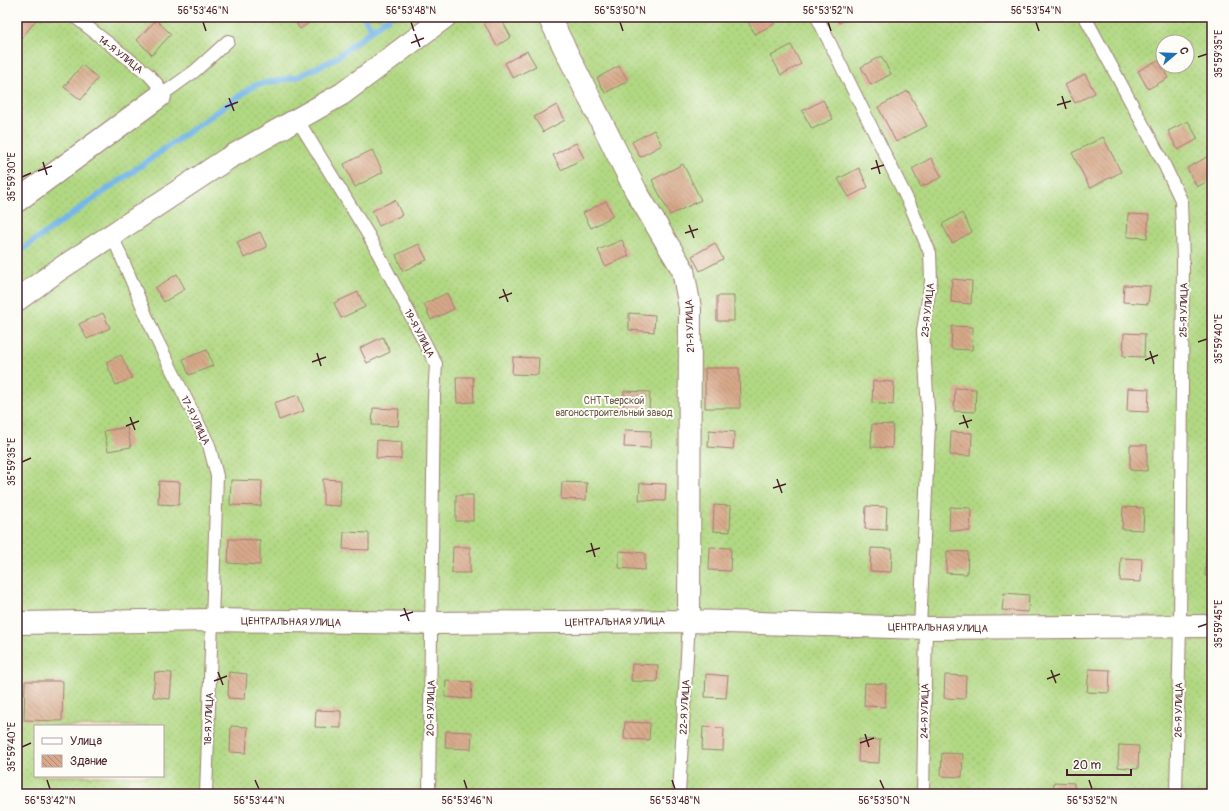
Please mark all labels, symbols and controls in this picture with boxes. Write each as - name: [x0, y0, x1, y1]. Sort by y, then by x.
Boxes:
- text: 56°53'46"N: [177, 5, 229, 17]
- text: 56°53'48"N: [386, 5, 436, 17]
- text: 56°53'50"N: [594, 5, 646, 17]
- text: 56°53'52"N: [803, 5, 853, 17]
- text: 56°53'54"N: [1011, 5, 1062, 17]
- text: 35°59'35"E: [1213, 30, 1225, 78]
- street label: 14-Я УЛИЦА: [96, 34, 146, 76]
- north arrow: [1155, 34, 1195, 74]
- text: С: [1177, 46, 1191, 56]
- text: 35°59'30"E: [6, 152, 18, 202]
- street label: 23-Я УЛИЦА: [919, 282, 937, 338]
- street label: 25-Я УЛИЦА: [1178, 282, 1190, 338]
- street label: 21-Я УЛИЦА: [683, 299, 697, 353]
- street label: 19-Я УЛИЦА: [401, 307, 437, 360]
- text: 35°59'40"E: [1213, 314, 1225, 364]
- street label: 17-Я УЛИЦА: [178, 394, 212, 447]
- park label: СНТ Тверской вагоностроительный завод: [555, 395, 673, 419]
- text: 35°59'35"E: [6, 438, 18, 486]
- text: 35°59'45"E: [1213, 600, 1225, 648]
- street label: ЦЕНТРАЛЬНАЯ УЛИЦА: [241, 615, 342, 629]
- street label: ЦЕНТРАЛЬНАЯ УЛИЦА: [565, 615, 666, 629]
- street label: ЦЕНТРАЛЬНАЯ УЛИЦА: [888, 621, 989, 635]
- street label: 20-Я УЛИЦА: [425, 679, 437, 736]
- street label: 22-Я УЛИЦА: [678, 679, 692, 735]
- street label: 26-Я УЛИЦА: [1173, 682, 1185, 738]
- street label: 24-Я УЛИЦА: [919, 683, 931, 739]
- street label: 18-Я УЛИЦА: [202, 692, 216, 746]
- text: 35°59'40"E: [6, 722, 18, 772]
- legend: [34, 725, 164, 777]
- text: Улица: [70, 734, 102, 749]
- scale bar: [1067, 751, 1131, 777]
- text: Здание: [70, 754, 107, 769]
- text: 20 m: [1073, 758, 1102, 773]
- text: 56°53'42"N: [25, 795, 76, 807]
- text: 56°53'44"N: [233, 795, 285, 807]
- text: 56°53'46"N: [441, 795, 493, 807]
- text: 56°53'48"N: [650, 795, 700, 807]
- text: 56°53'50"N: [858, 795, 910, 807]
- text: 56°53'52"N: [1067, 795, 1117, 807]

